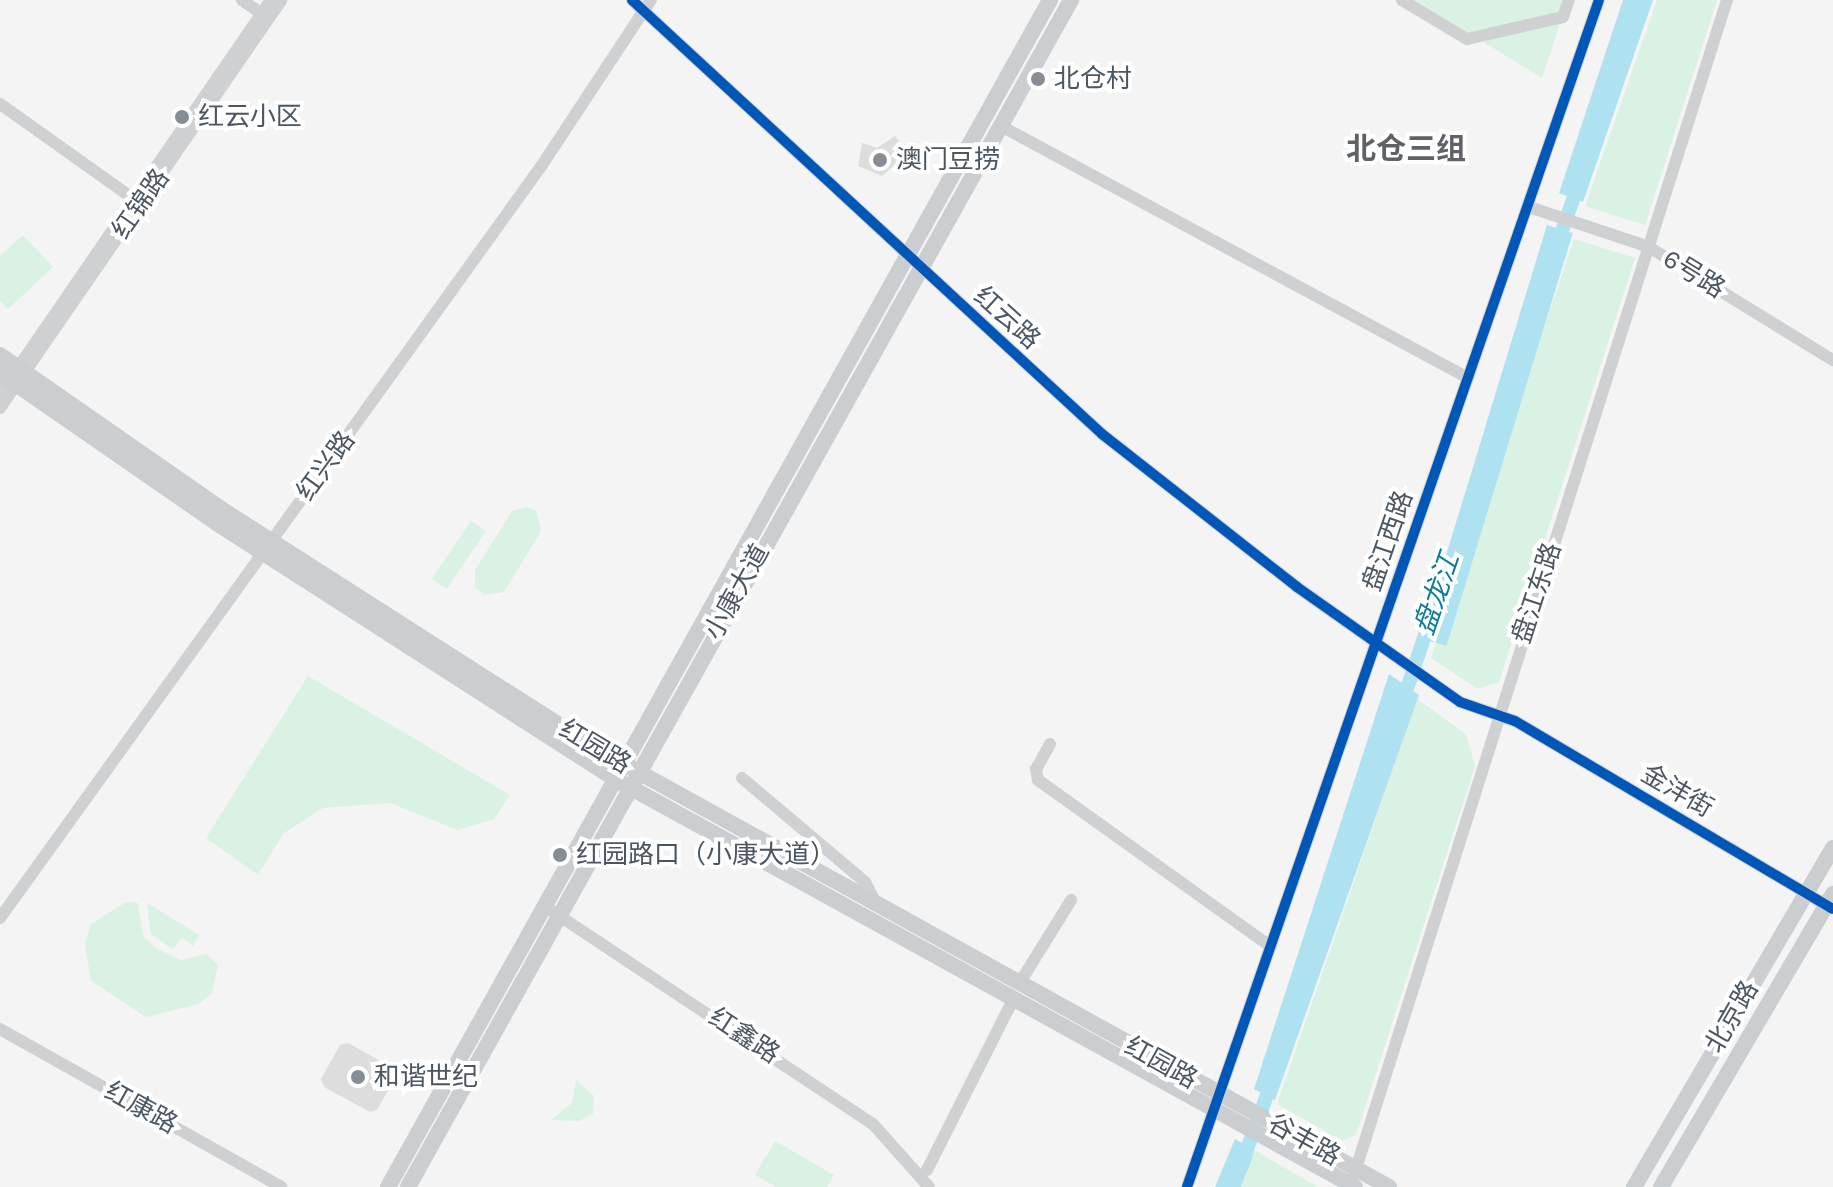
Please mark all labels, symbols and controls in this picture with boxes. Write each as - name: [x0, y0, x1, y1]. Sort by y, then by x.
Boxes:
- place label: 北仓村: [1054, 63, 1132, 95]
- marker: 北仓村: [1029, 70, 1047, 88]
- place label: 红云小区: [198, 101, 302, 133]
- marker: 红云小区: [173, 108, 191, 126]
- district label: 北仓三组: [1346, 131, 1466, 167]
- place label: 澳门豆捞: [896, 144, 1000, 176]
- marker: 澳门豆捞: [871, 151, 889, 169]
- street label: 红锦路: [106, 163, 176, 245]
- street label: 6号路: [1657, 243, 1731, 305]
- street label: 红云路: [968, 280, 1046, 356]
- street label: 红兴路: [290, 425, 362, 507]
- street label: 盘江西路: [1356, 487, 1420, 595]
- street label: 小康大道: [698, 539, 776, 645]
- street label: 盘江东路: [1506, 539, 1568, 647]
- water label: 盘龙江: [1407, 549, 1467, 639]
- street label: 红园路: [554, 714, 636, 780]
- street label: 金沣街: [1635, 758, 1719, 824]
- place label: 红园路口（小康大道）: [576, 839, 836, 871]
- marker: 红园路口（小康大道）: [551, 846, 569, 864]
- street label: 北京路: [1699, 975, 1765, 1059]
- street label: 红鑫路: [703, 1002, 785, 1070]
- street label: 红园路: [1119, 1030, 1203, 1096]
- place label: 和谐世纪: [374, 1061, 478, 1093]
- marker: 和谐世纪: [349, 1068, 367, 1086]
- street label: 红康路: [99, 1075, 183, 1141]
- street label: 谷丰路: [1262, 1107, 1346, 1173]

